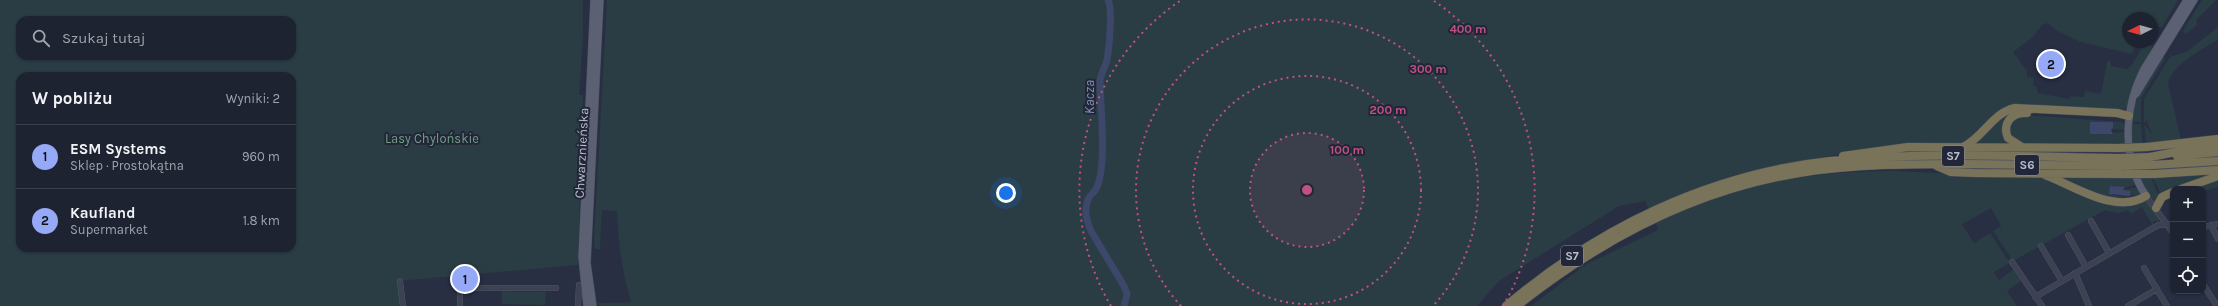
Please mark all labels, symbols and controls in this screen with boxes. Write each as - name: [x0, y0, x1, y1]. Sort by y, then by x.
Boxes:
- north arrow: [2122, 12, 2158, 48]
- search box: [16, 16, 296, 60]
- text: 400 m: [1450, 22, 1486, 36]
- icon: search: [30, 27, 52, 49]
- text: Szukaj tutaj: [62, 29, 146, 47]
- pin: 2: [2038, 49, 2064, 79]
- text: 300 m: [1409, 62, 1447, 76]
- water label: Kacza: [1081, 80, 1098, 114]
- text: W pobliżu: [32, 88, 113, 108]
- text: Wyniki: 2: [226, 91, 280, 106]
- text: 200 m: [1370, 103, 1406, 117]
- street label: Chwarznieńska: [572, 107, 591, 199]
- park label: Lasy Chylońskie: [385, 131, 479, 146]
- text: ESM Systems: [70, 140, 166, 158]
- text: 100 m: [1330, 143, 1364, 157]
- road number: S7: [1942, 146, 1964, 166]
- text: 1: [43, 149, 47, 164]
- text: 960 m: [242, 149, 280, 164]
- road number: S6: [2015, 155, 2039, 175]
- text: Sklep · Prostokątna: [70, 158, 184, 173]
- your location: [996, 183, 1016, 203]
- centre of rings: [1300, 183, 1314, 197]
- map controls: [2170, 186, 2206, 294]
- button: +: [2170, 186, 2206, 222]
- text: Kaufland: [70, 204, 135, 222]
- text: 2: [41, 213, 49, 228]
- text: 1.8 km: [243, 213, 280, 228]
- text: Supermarket: [70, 222, 148, 237]
- button: −: [2170, 222, 2206, 258]
- road number: S7: [1561, 246, 1583, 266]
- button: locate: [2170, 258, 2206, 294]
- pin: 1: [452, 264, 478, 294]

